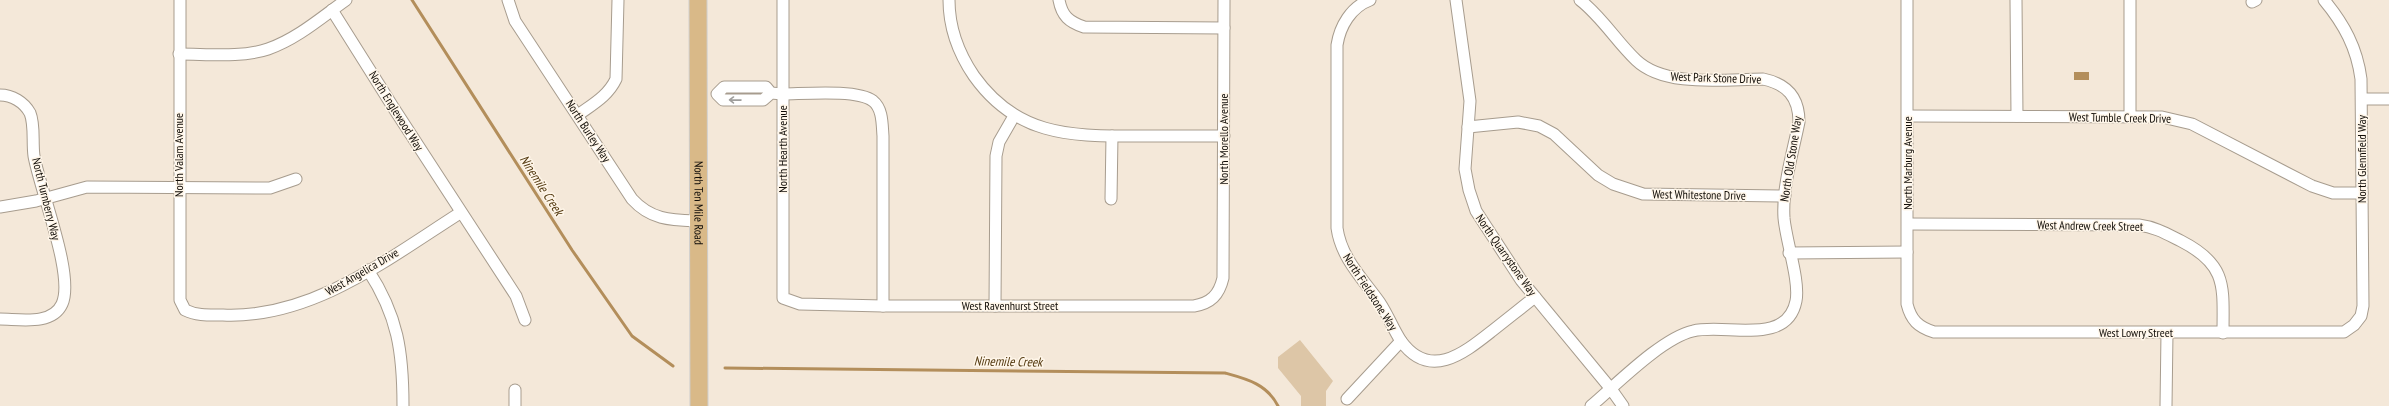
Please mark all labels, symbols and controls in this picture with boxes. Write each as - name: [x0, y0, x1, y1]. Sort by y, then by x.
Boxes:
- street label: North Englewood Way: [366, 68, 427, 154]
- street label: West Park Stone Drive: [1670, 68, 1762, 87]
- street label: North Morello Avenue: [1216, 94, 1231, 184]
- one-way arrow: [729, 96, 742, 104]
- street label: North Burley Way: [563, 97, 614, 165]
- street label: North Hearth Avenue: [775, 105, 790, 193]
- street label: West Tumble Creek Drive: [2069, 109, 2171, 126]
- street label: North Valam Avenue: [171, 113, 186, 197]
- street label: North Glennfield Way: [2354, 114, 2369, 203]
- street label: North Old Stone Way: [1776, 115, 1805, 203]
- street label: North Marburg Avenue: [1900, 116, 1915, 210]
- water label: Ninemile Creek: [516, 152, 568, 220]
- street label: North Turnberry Way: [29, 156, 64, 242]
- street label: North Ten Mile Road: [691, 161, 707, 245]
- street label: West Whitestone Drive: [1652, 186, 1746, 203]
- street label: North Quarrystone Way: [1473, 211, 1540, 299]
- street label: West Andrew Creek Street: [2037, 217, 2144, 234]
- street label: West Angelica Drive: [322, 245, 401, 299]
- street label: North Fieldstone Way: [1340, 250, 1401, 333]
- street label: West Ravenhurst Street: [962, 298, 1059, 313]
- street label: West Lowry Street: [2099, 325, 2174, 340]
- water label: Ninemile Creek: [974, 352, 1044, 371]

